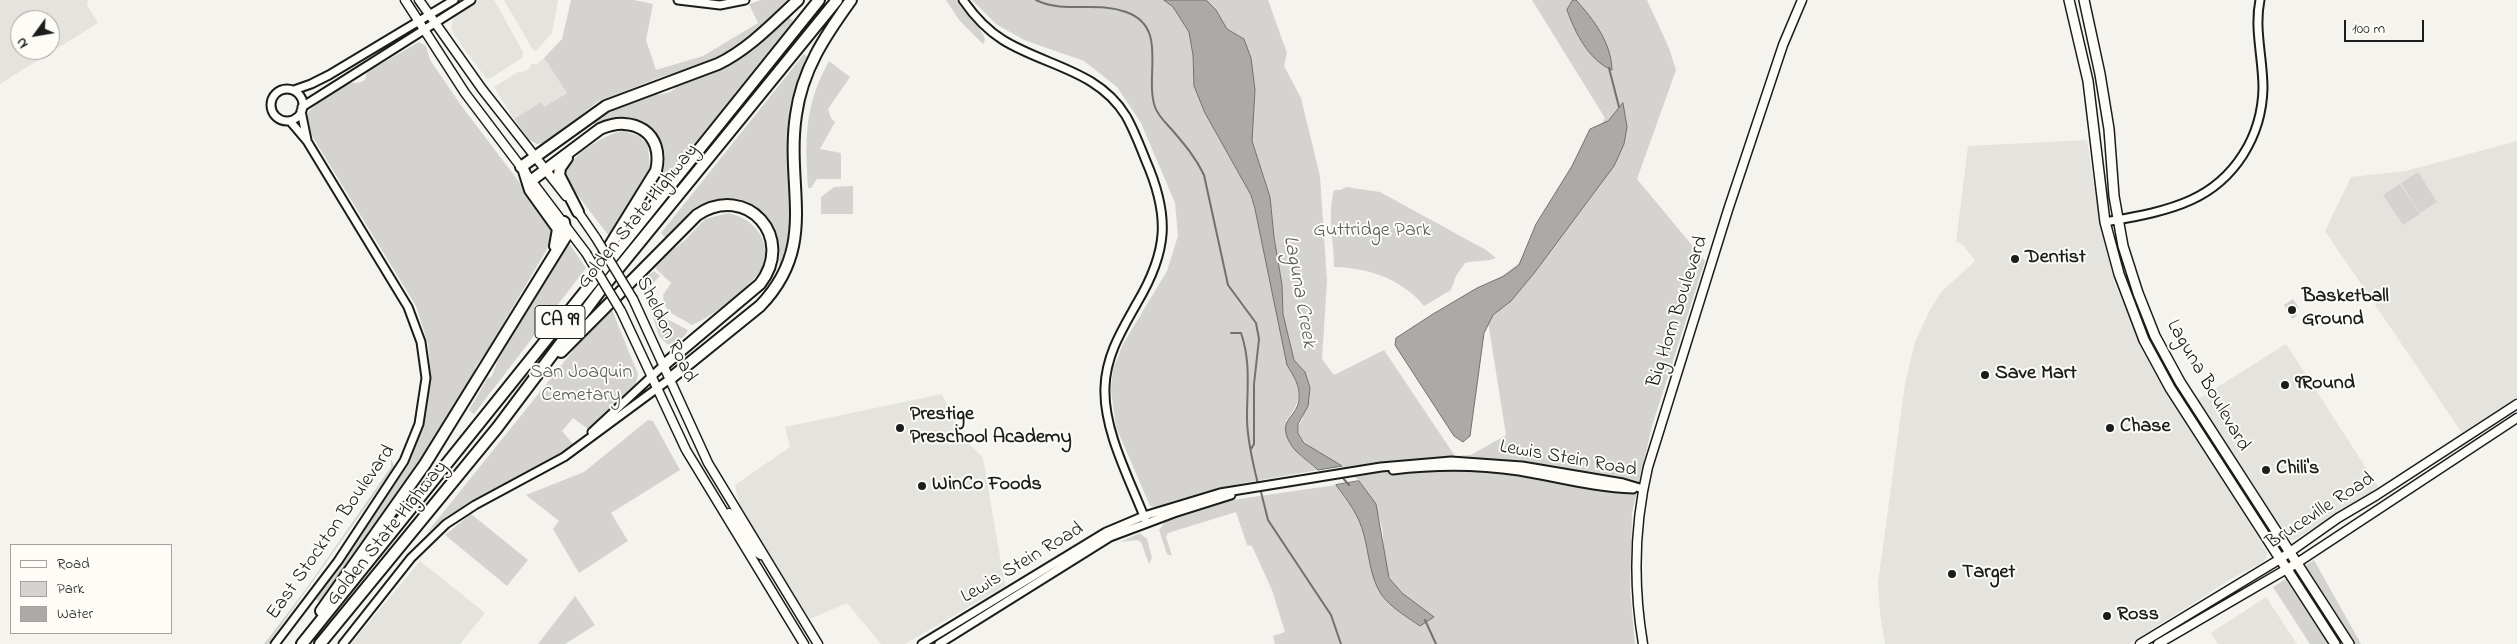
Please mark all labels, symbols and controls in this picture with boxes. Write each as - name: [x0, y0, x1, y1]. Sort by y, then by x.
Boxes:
- north arrow: [10, 10, 60, 60]
- scale bar: [2347, 10, 2427, 42]
- text: 100 m: [2352, 18, 2385, 40]
- text: N: [11, 33, 34, 52]
- street label: Golden State Highway: [573, 140, 705, 294]
- park label: Guttridge Park: [1313, 220, 1431, 244]
- street label: Big Horn Boulevard: [1643, 233, 1715, 391]
- water label: Laguna Creek: [1276, 234, 1320, 350]
- place label: Dentist: [2025, 247, 2086, 271]
- marker: Dentist: [2009, 253, 2021, 265]
- street label: Sheldon Road: [629, 273, 701, 387]
- place label: Basketball Ground: [2302, 286, 2389, 333]
- marker: Basketball Ground: [2286, 304, 2298, 316]
- road number: CA 99: [535, 306, 585, 338]
- street label: Laguna Boulevard: [2160, 316, 2254, 456]
- park label: San Joaquin Cemetary: [530, 362, 632, 409]
- place label: Save Mart: [1995, 363, 2077, 387]
- marker: Save Mart: [1979, 369, 1991, 381]
- place label: 9Round: [2295, 373, 2355, 397]
- marker: 9Round: [2279, 379, 2291, 391]
- place label: Prestige Preschool Academy: [910, 404, 1071, 451]
- place label: Chase: [2120, 416, 2170, 440]
- marker: Prestige Preschool Academy: [894, 422, 906, 434]
- marker: Chase: [2104, 422, 2116, 434]
- street label: Lewis Stein Road: [1498, 436, 1638, 484]
- street label: East Stockton Boulevard: [263, 441, 401, 625]
- street label: Golden State Highway: [322, 457, 454, 611]
- place label: Chili's: [2276, 458, 2319, 482]
- marker: Chili's: [2260, 464, 2272, 476]
- street label: Bruceville Road: [2262, 468, 2380, 556]
- place label: WinCo Foods: [932, 474, 1042, 498]
- marker: WinCo Foods: [916, 480, 928, 492]
- street label: Lewis Stein Road: [957, 518, 1089, 610]
- legend: [10, 544, 172, 634]
- text: Road: [57, 553, 90, 575]
- place label: Target: [1962, 562, 2015, 586]
- marker: Target: [1946, 568, 1958, 580]
- text: Park: [57, 578, 84, 600]
- text: Water: [57, 603, 93, 625]
- place label: Ross: [2117, 604, 2159, 628]
- marker: Ross: [2101, 610, 2113, 622]

